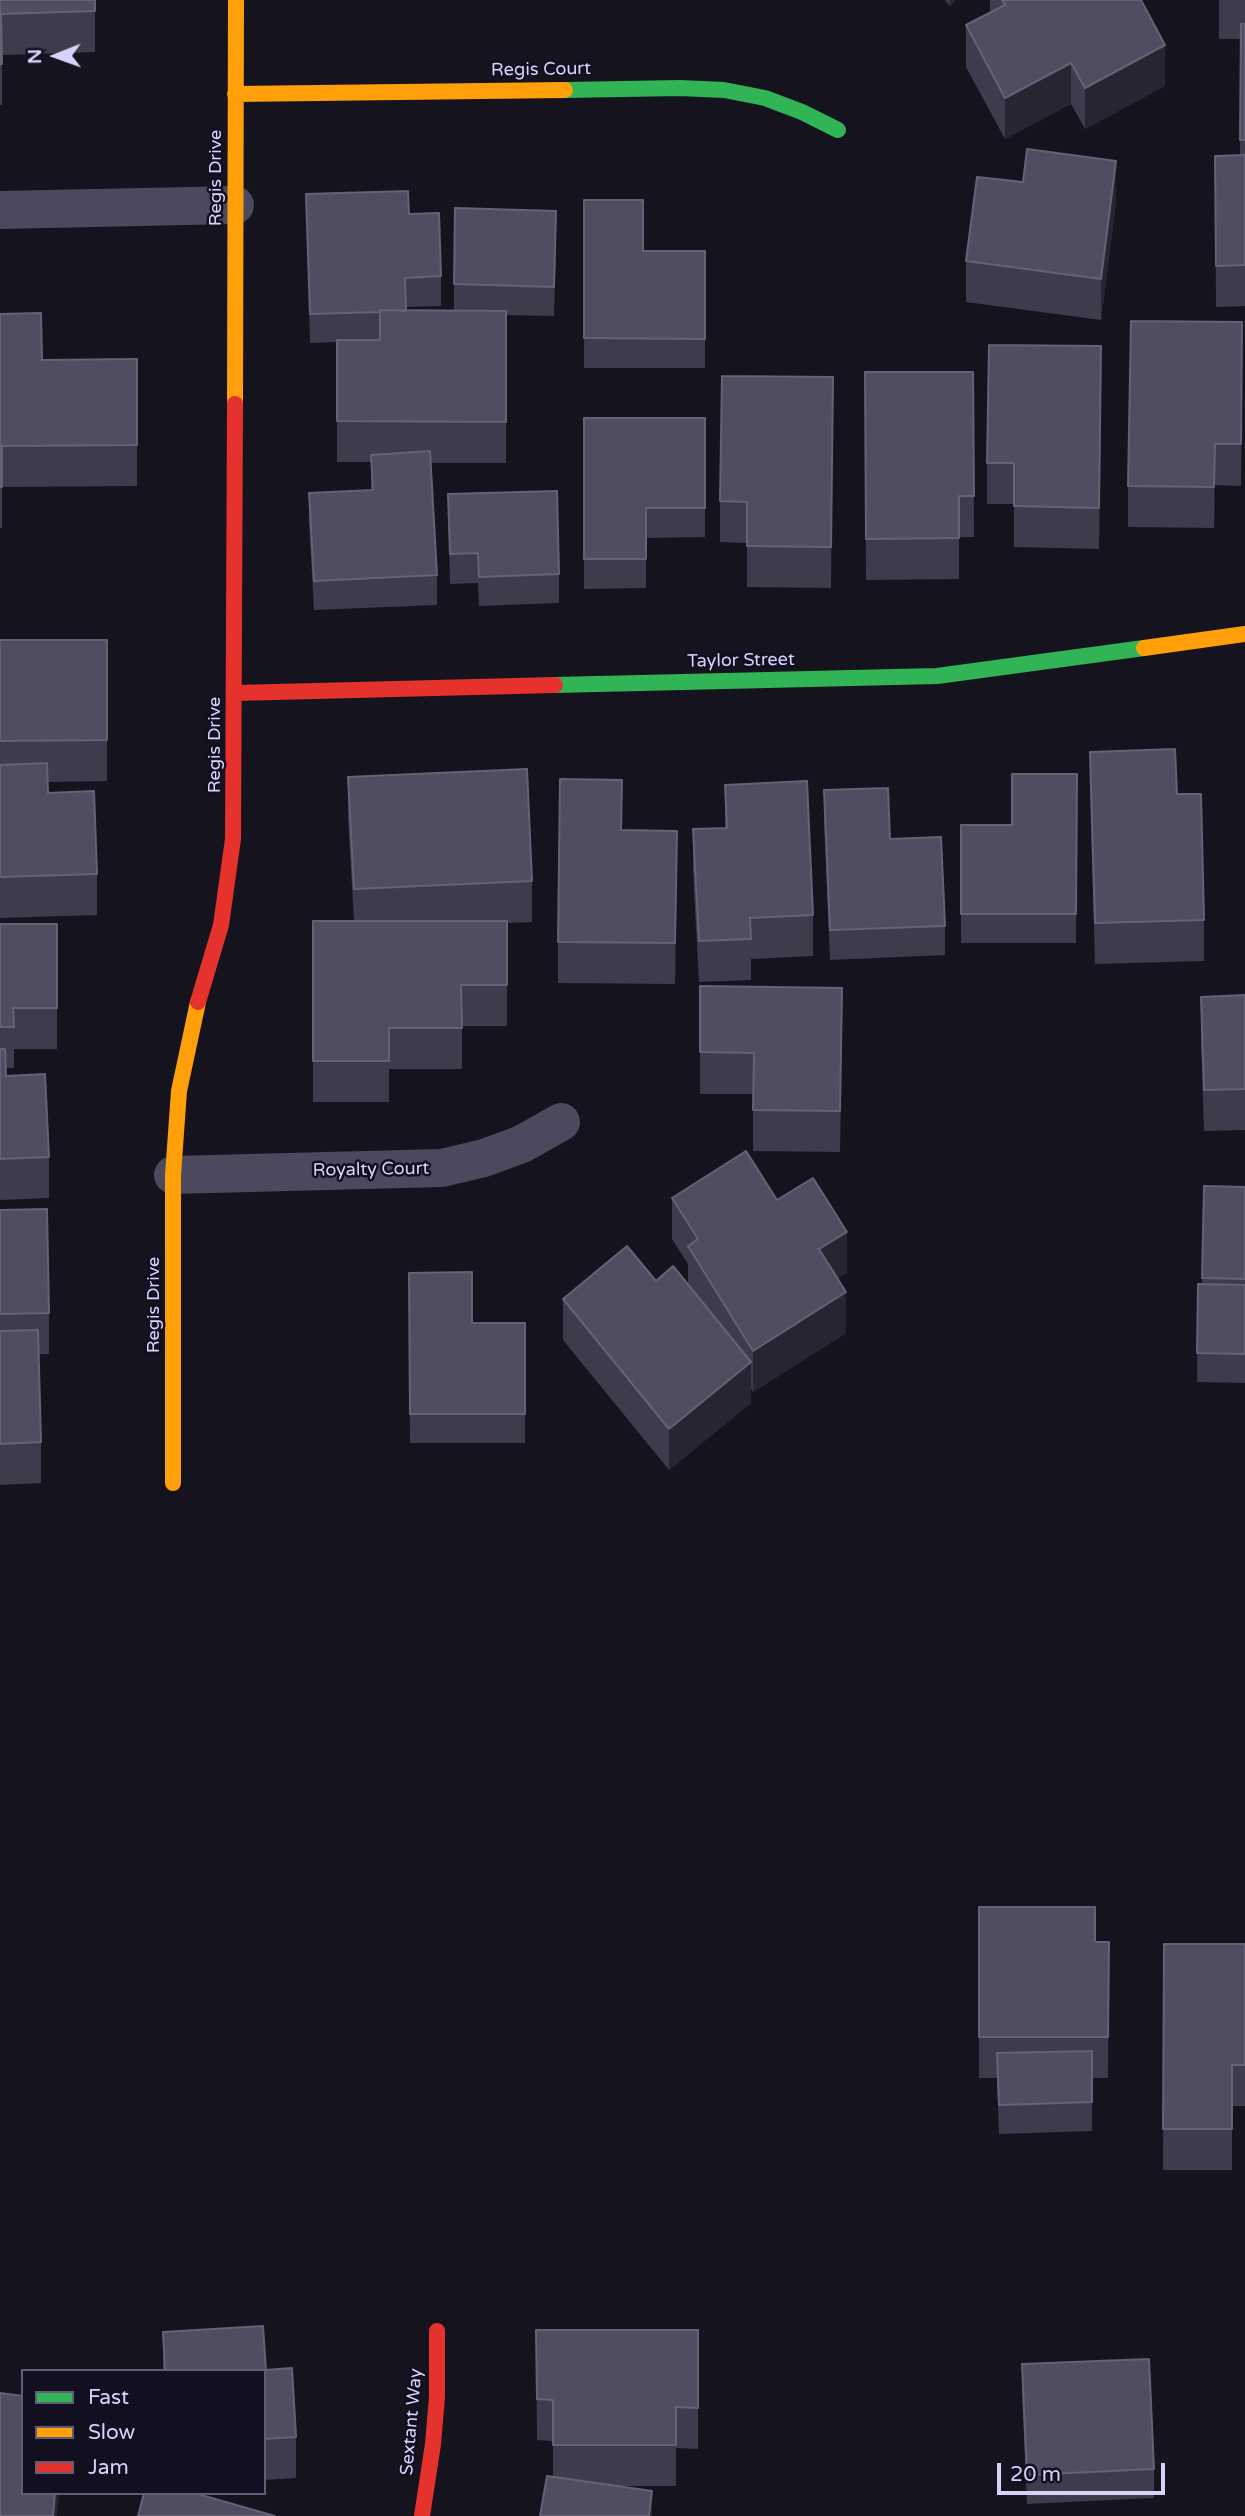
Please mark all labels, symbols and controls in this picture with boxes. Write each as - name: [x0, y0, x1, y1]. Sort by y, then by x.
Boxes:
- north arrow: [21, 21, 91, 91]
- text: N: [24, 49, 46, 64]
- street label: Regis Court: [491, 58, 591, 82]
- street label: Regis Drive: [205, 130, 227, 226]
- street label: Taylor Street: [687, 649, 795, 673]
- street label: Regis Drive: [204, 697, 226, 793]
- street label: Royalty Court: [312, 1158, 430, 1182]
- street label: Regis Drive: [143, 1257, 165, 1353]
- street label: Sextant Way: [397, 2368, 427, 2476]
- legend: [21, 2369, 266, 2495]
- text: Fast: [88, 2385, 129, 2410]
- text: Slow: [88, 2420, 135, 2445]
- scale bar: [1000, 2450, 1168, 2494]
- text: Jam: [88, 2455, 129, 2480]
- text: 20 m: [1010, 2462, 1061, 2487]

